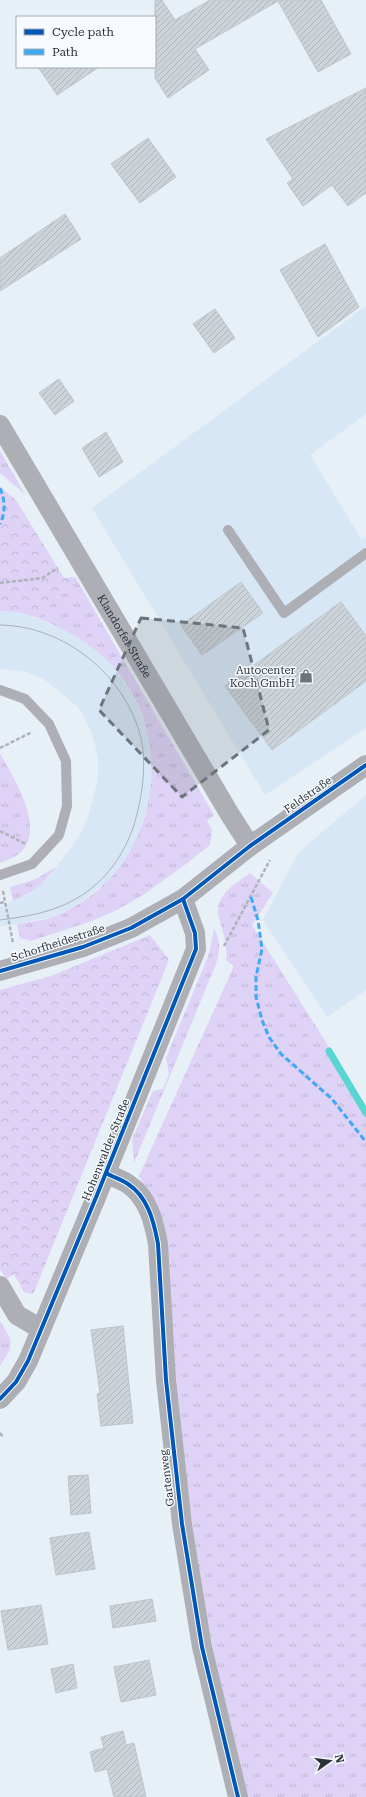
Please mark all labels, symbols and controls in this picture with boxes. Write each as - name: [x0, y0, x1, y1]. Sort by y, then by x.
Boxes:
- legend: [16, 16, 156, 68]
- text: Cycle path: [52, 25, 114, 39]
- text: Path: [52, 45, 78, 59]
- street label: Klandorfer Straße: [95, 592, 154, 680]
- place label: Autocenter Koch GmbH: [230, 664, 295, 690]
- shop icon: Autocenter Koch GmbH: [298, 668, 314, 684]
- street label: Feldstraße: [282, 774, 334, 816]
- street label: Schorfheidestraße: [9, 922, 107, 964]
- street label: Hohenwalder Straße: [80, 1097, 132, 1203]
- street label: Gartenweg: [157, 1448, 177, 1507]
- north arrow: [310, 1741, 350, 1781]
- text: N: [332, 1753, 347, 1765]

